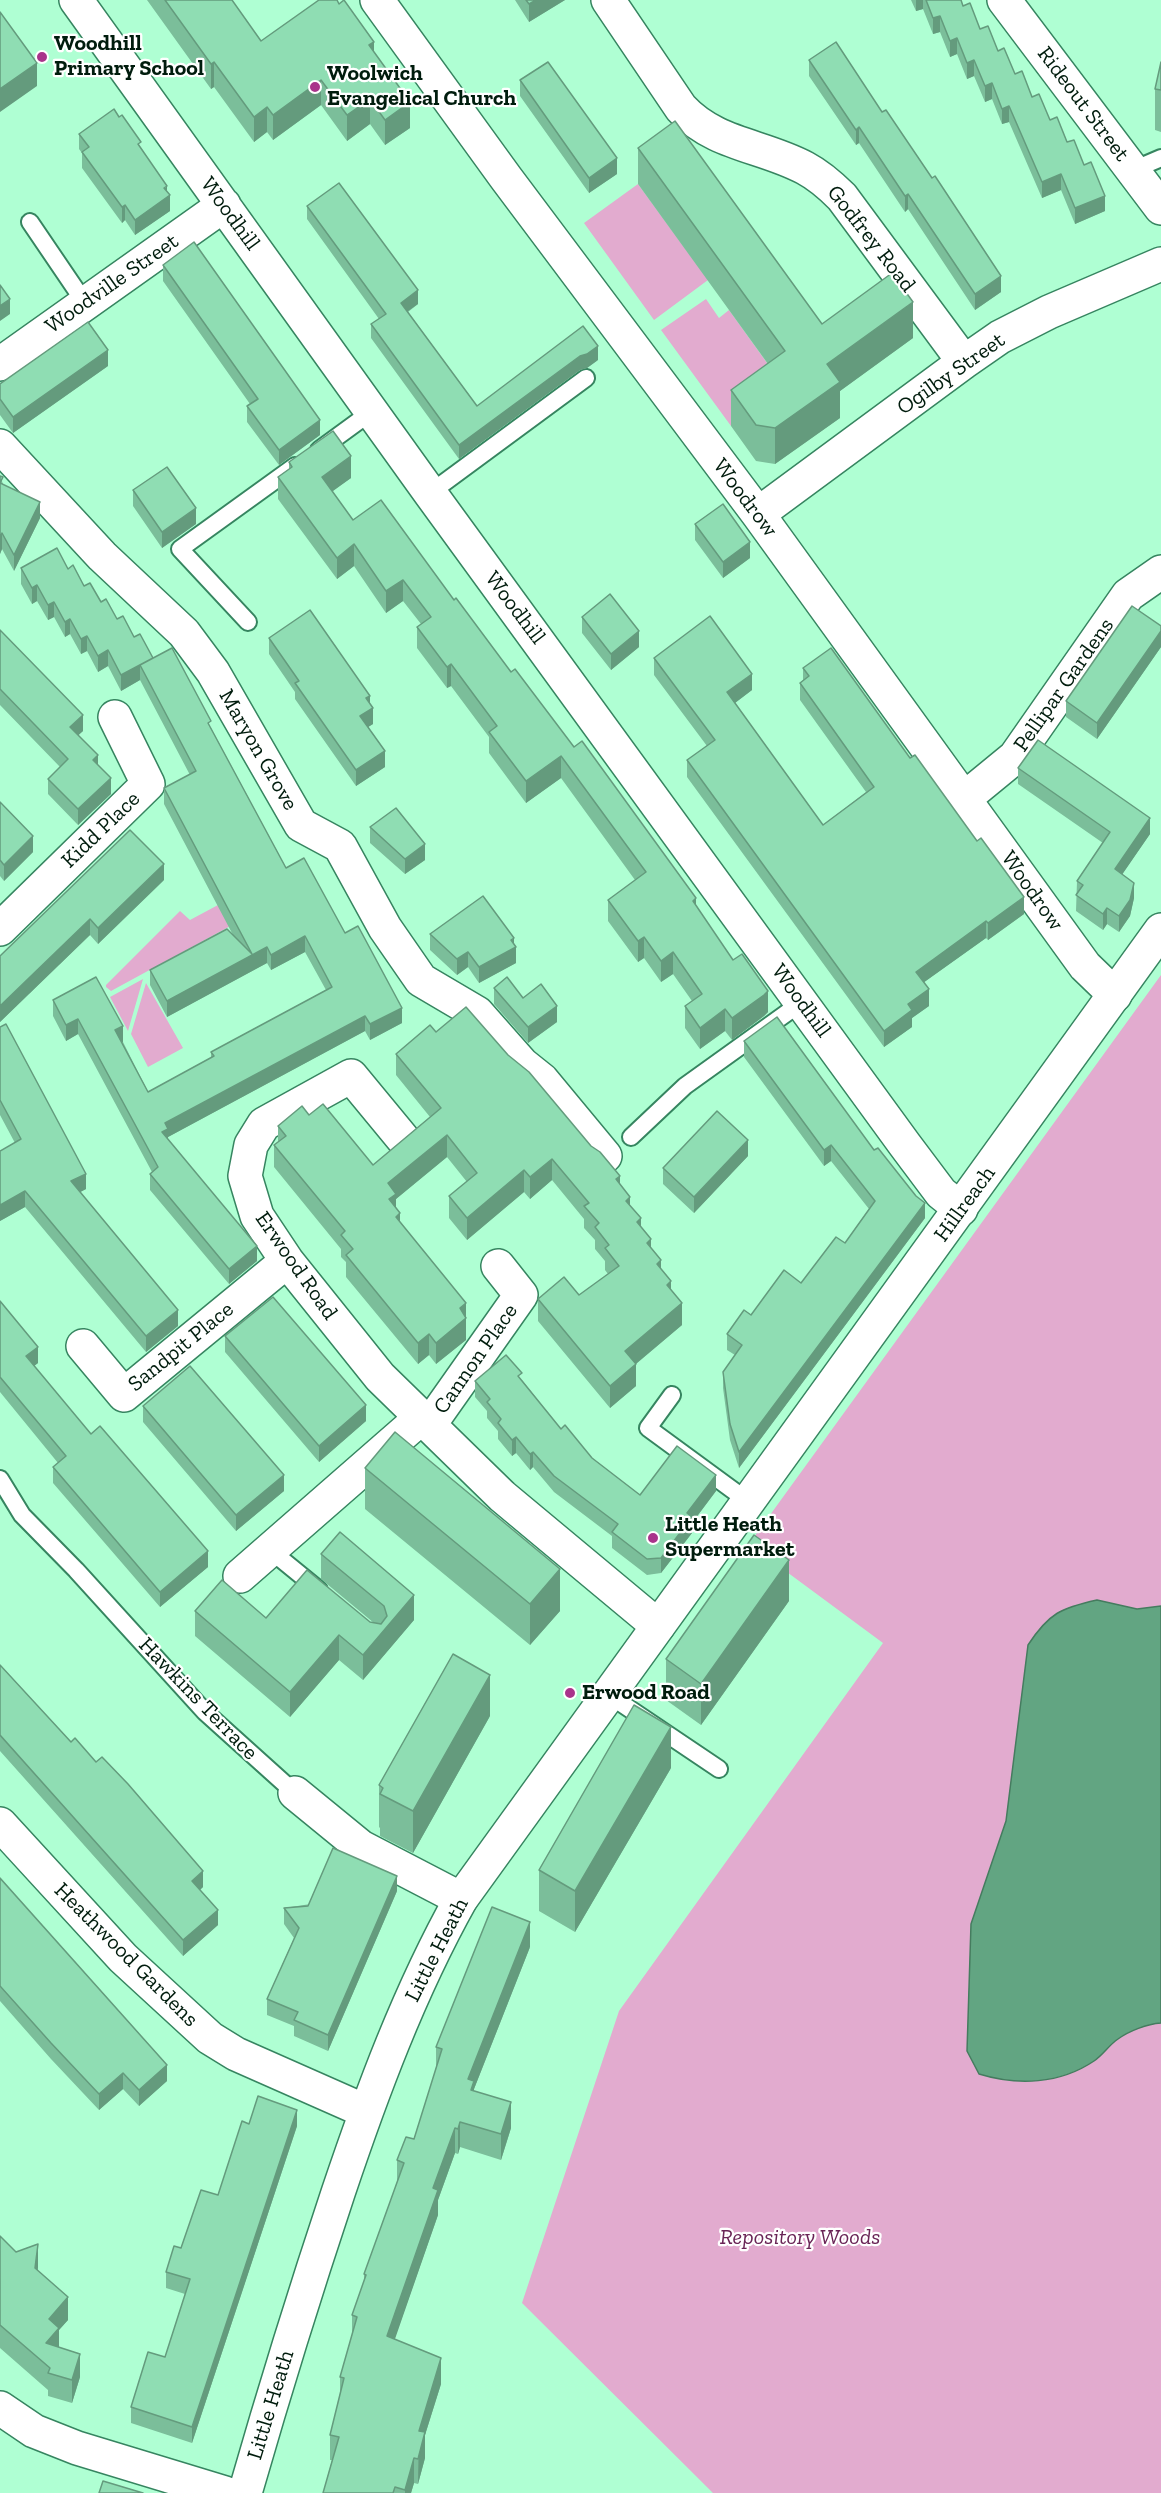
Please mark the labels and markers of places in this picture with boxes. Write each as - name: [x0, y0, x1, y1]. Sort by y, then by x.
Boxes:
- place label: Woodhill Primary School: [54, 31, 204, 82]
- marker: Woodhill Primary School: [35, 50, 49, 64]
- place label: Woolwich Evangelical Church: [327, 61, 516, 112]
- marker: Woolwich Evangelical Church: [308, 80, 322, 94]
- place label: Little Heath Supermarket: [665, 1512, 794, 1564]
- marker: Little Heath Supermarket: [646, 1531, 660, 1545]
- place label: Erwood Road: [582, 1680, 710, 1706]
- marker: Erwood Road: [563, 1686, 577, 1700]

